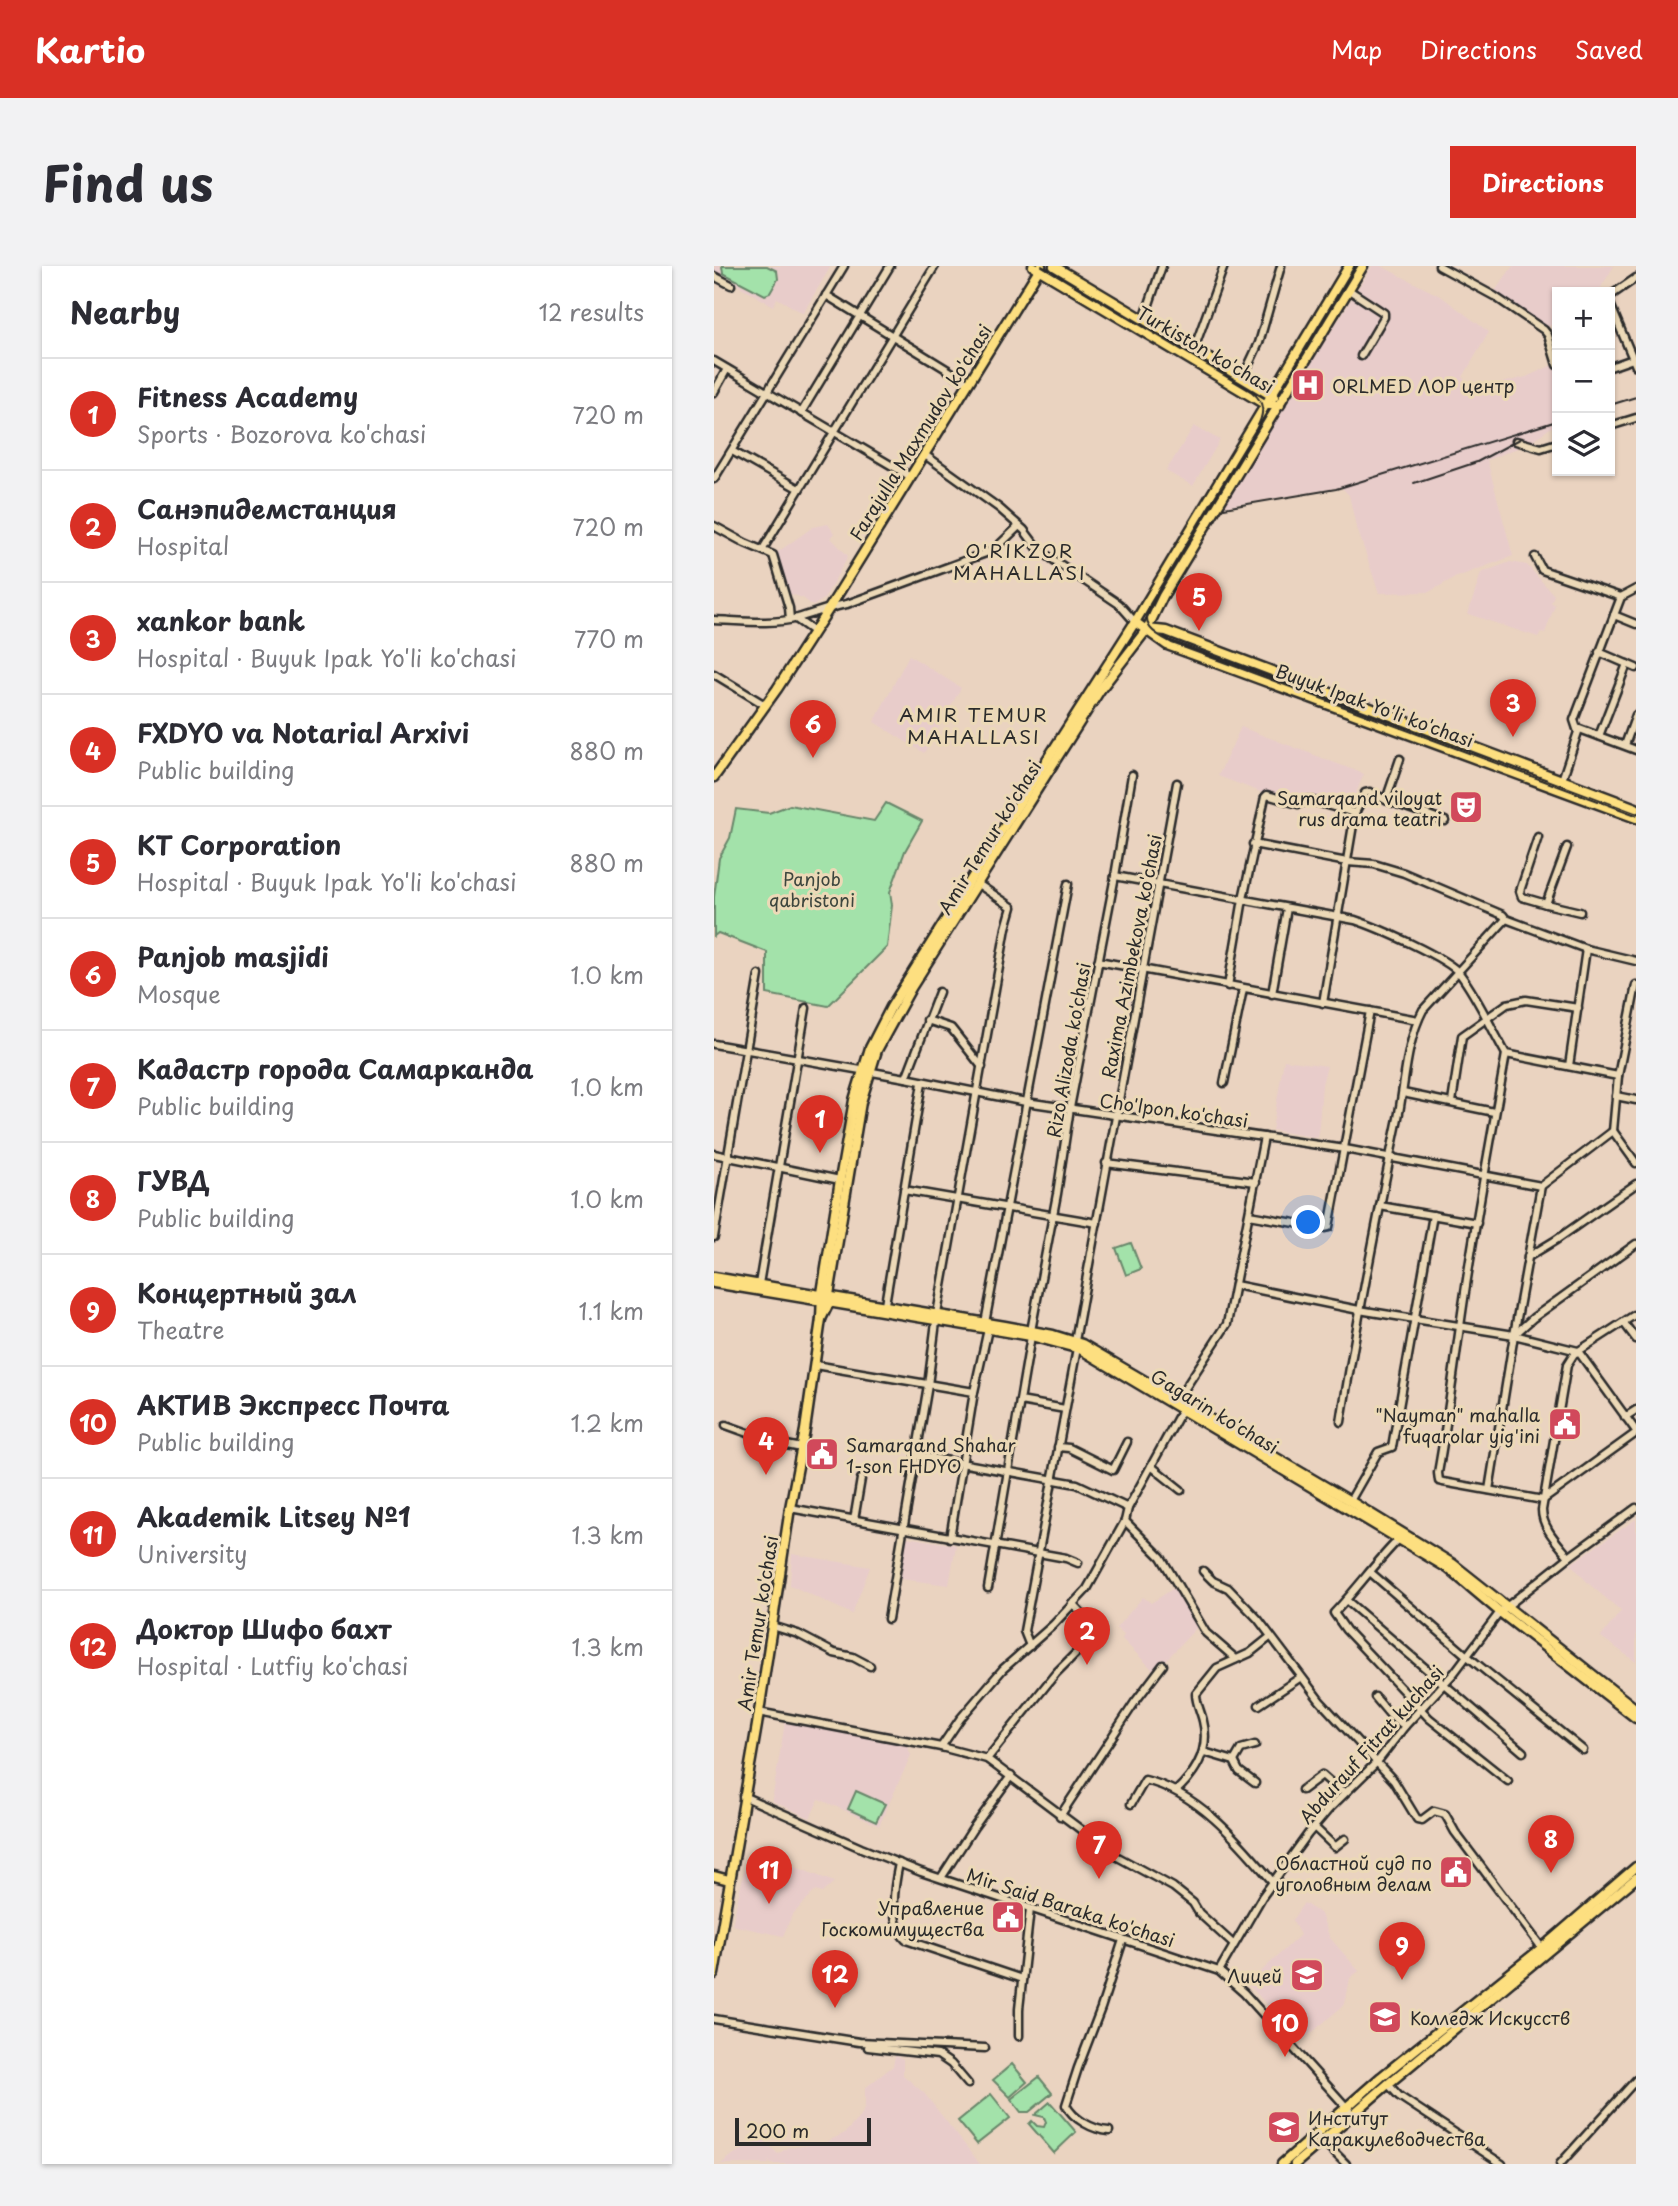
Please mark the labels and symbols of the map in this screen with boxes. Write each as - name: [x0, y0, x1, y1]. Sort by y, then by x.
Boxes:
- street label: Turkiston ko'chasi: [1132, 299, 1280, 399]
- street label: Farajulla Maxmudov ko'chasi: [842, 319, 998, 545]
- hospital icon: ORLMED ЛОР центр: [1289, 366, 1327, 404]
- place label: ORLMED ЛОР центр: [1332, 372, 1514, 399]
- district label: O'RIKZOR MAHALLASI: [953, 536, 1087, 586]
- pin: 5: [1176, 573, 1222, 631]
- street label: Buyuk Ipak Yo'li ko'chasi: [1272, 657, 1478, 753]
- pin: 3: [1490, 679, 1536, 737]
- pin: 6: [790, 700, 836, 758]
- district label: AMIR TEMUR MAHALLASI: [899, 700, 1049, 750]
- street label: Amir Temur ko'chasi: [931, 755, 1047, 919]
- place label: Samarqand viloyat rus drama teatri: [1277, 784, 1442, 832]
- theatre icon: Samarqand viloyat rus drama teatri: [1447, 788, 1485, 826]
- street label: Raxima Azimbekova ko'chasi: [1094, 832, 1168, 1080]
- park label: Panjob qabristoni: [769, 865, 855, 913]
- street label: Rizo Alizoda ko'chasi: [1039, 960, 1097, 1140]
- street label: Cho'lpon ko'chasi: [1098, 1086, 1250, 1134]
- pin: 1: [797, 1095, 843, 1153]
- your location: [1291, 1205, 1325, 1239]
- street label: Gagarin ko'chasi: [1146, 1362, 1284, 1460]
- place label: "Nayman" mahalla fuqarolar yig'ini: [1375, 1401, 1541, 1449]
- public building icon: "Nayman" mahalla fuqarolar yig'ini: [1546, 1405, 1584, 1443]
- pin: 4: [743, 1417, 789, 1475]
- place label: Samarqand Shahar 1-son FHDYO: [846, 1431, 1017, 1479]
- public building icon: Samarqand Shahar 1-son FHDYO: [803, 1435, 841, 1473]
- street label: Amir Temur ko'chasi: [730, 1533, 784, 1713]
- pin: 2: [1064, 1607, 1110, 1665]
- street label: Abdurauf Fitrat kuchasi: [1292, 1659, 1450, 1829]
- pin: 8: [1528, 1815, 1574, 1873]
- pin: 7: [1076, 1821, 1122, 1879]
- pin: 11: [746, 1846, 792, 1904]
- place label: Областной суд по уголовным делам: [1275, 1849, 1432, 1897]
- public building icon: Областной суд по уголовным делам: [1437, 1853, 1475, 1891]
- street label: Mir Said Baraka ko'chasi: [964, 1861, 1178, 1953]
- place label: Управление Госкомимущества: [821, 1894, 985, 1942]
- public building icon: Управление Госкомимущества: [989, 1898, 1027, 1936]
- pin: 9: [1379, 1922, 1425, 1980]
- pin: 12: [812, 1950, 858, 2008]
- school or university icon: Лицей: [1288, 1956, 1326, 1994]
- place label: Лицей: [1227, 1962, 1282, 1989]
- school or university icon: Колледж Искусств: [1366, 1998, 1404, 2036]
- pin: 10: [1262, 1999, 1308, 2057]
- place label: Колледж Искусств: [1410, 2004, 1570, 2031]
- place label: Институт Каракулеводчества: [1308, 2104, 1486, 2152]
- school or university icon: Институт Каракулеводчества: [1265, 2108, 1303, 2146]
- scale bar: [735, 2115, 872, 2147]

